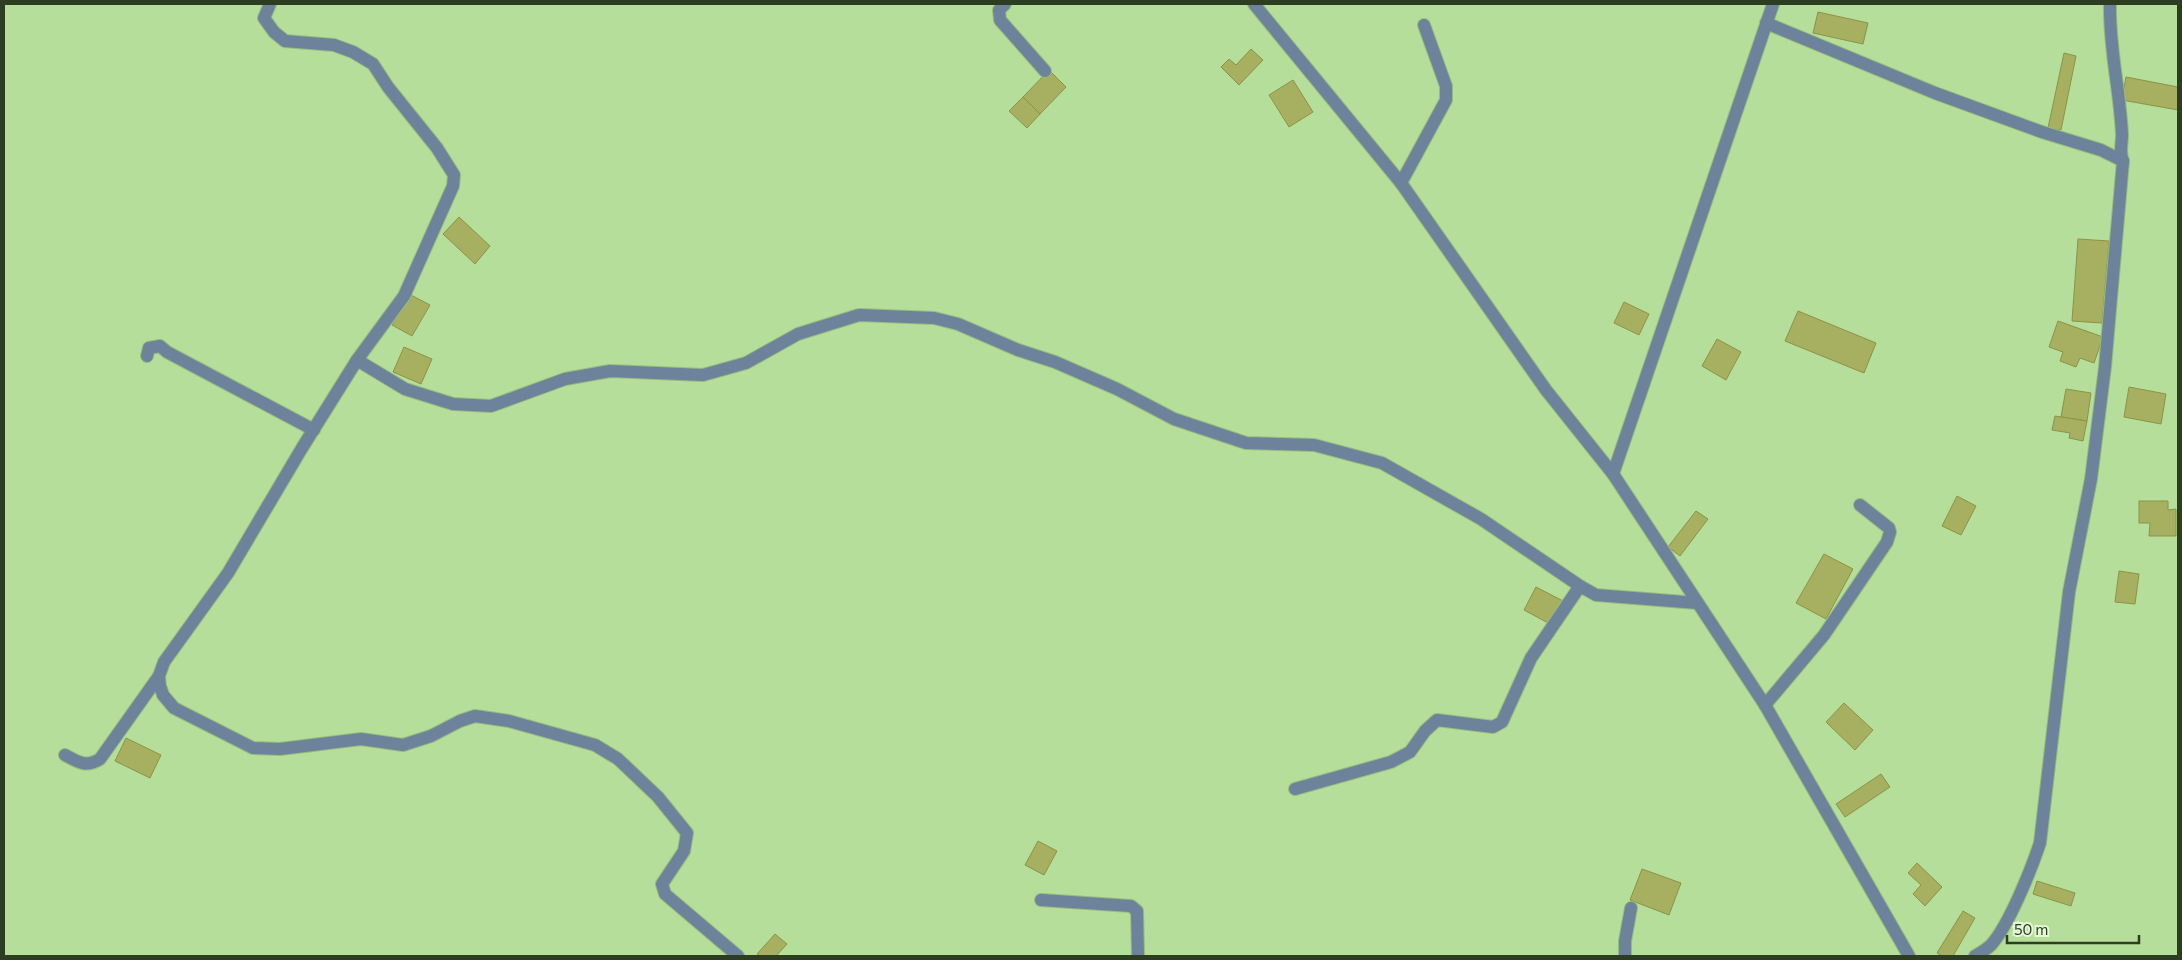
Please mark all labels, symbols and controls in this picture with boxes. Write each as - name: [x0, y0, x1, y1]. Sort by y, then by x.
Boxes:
- scale bar: [2007, 912, 2140, 944]
- text: 50 m: [2014, 920, 2048, 938]

